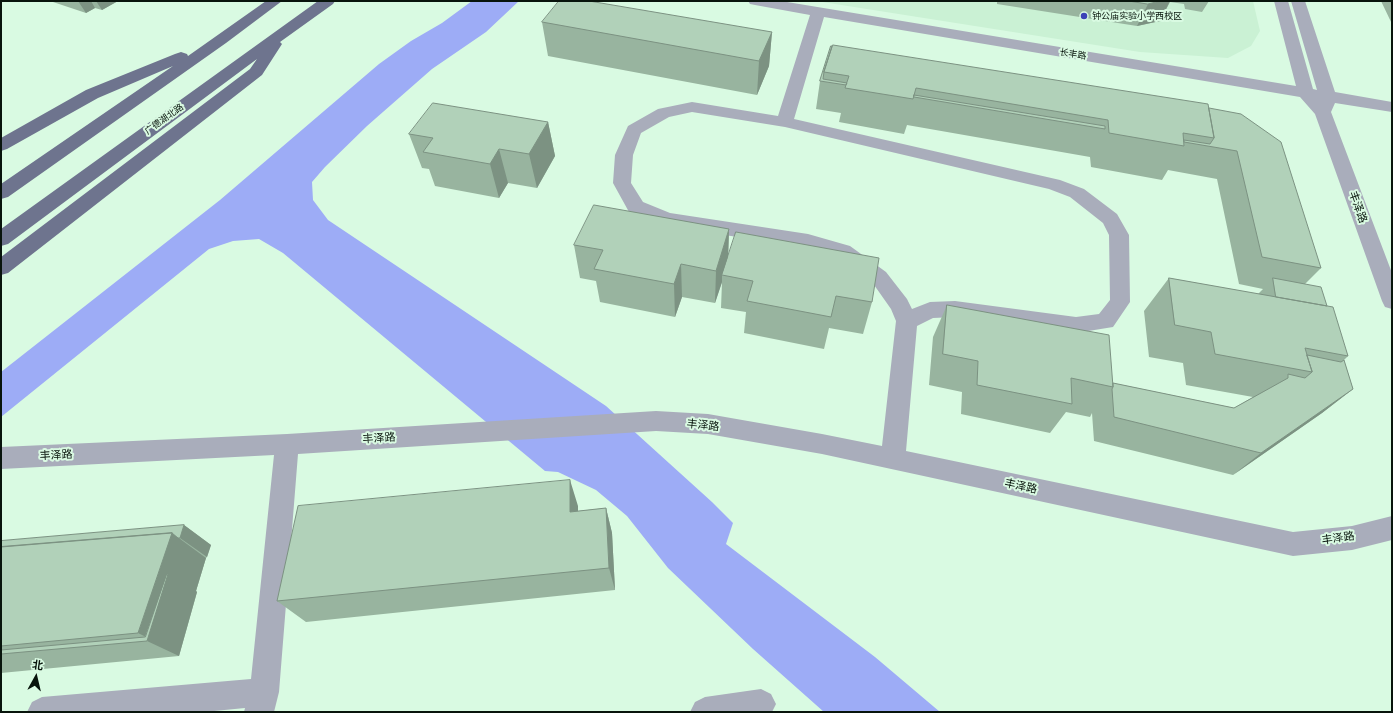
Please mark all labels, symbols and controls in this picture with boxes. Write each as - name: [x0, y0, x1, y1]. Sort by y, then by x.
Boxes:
- marker: 钟公庙实验小学西校区: [1079, 11, 1089, 21]
- place label: 钟公庙实验小学西校区: [1092, 11, 1182, 21]
- street label: 长丰路: [1059, 47, 1087, 61]
- street label: 广德湖北路: [143, 101, 185, 137]
- street label: 丰泽路: [1346, 189, 1370, 225]
- street label: 丰泽路: [686, 417, 720, 433]
- street label: 丰泽路: [362, 430, 396, 446]
- street label: 丰泽路: [39, 448, 73, 462]
- street label: 丰泽路: [1003, 476, 1039, 496]
- street label: 丰泽路: [1321, 529, 1355, 547]
- north arrow: [16, 657, 56, 697]
- text: 北: [31, 658, 44, 672]

